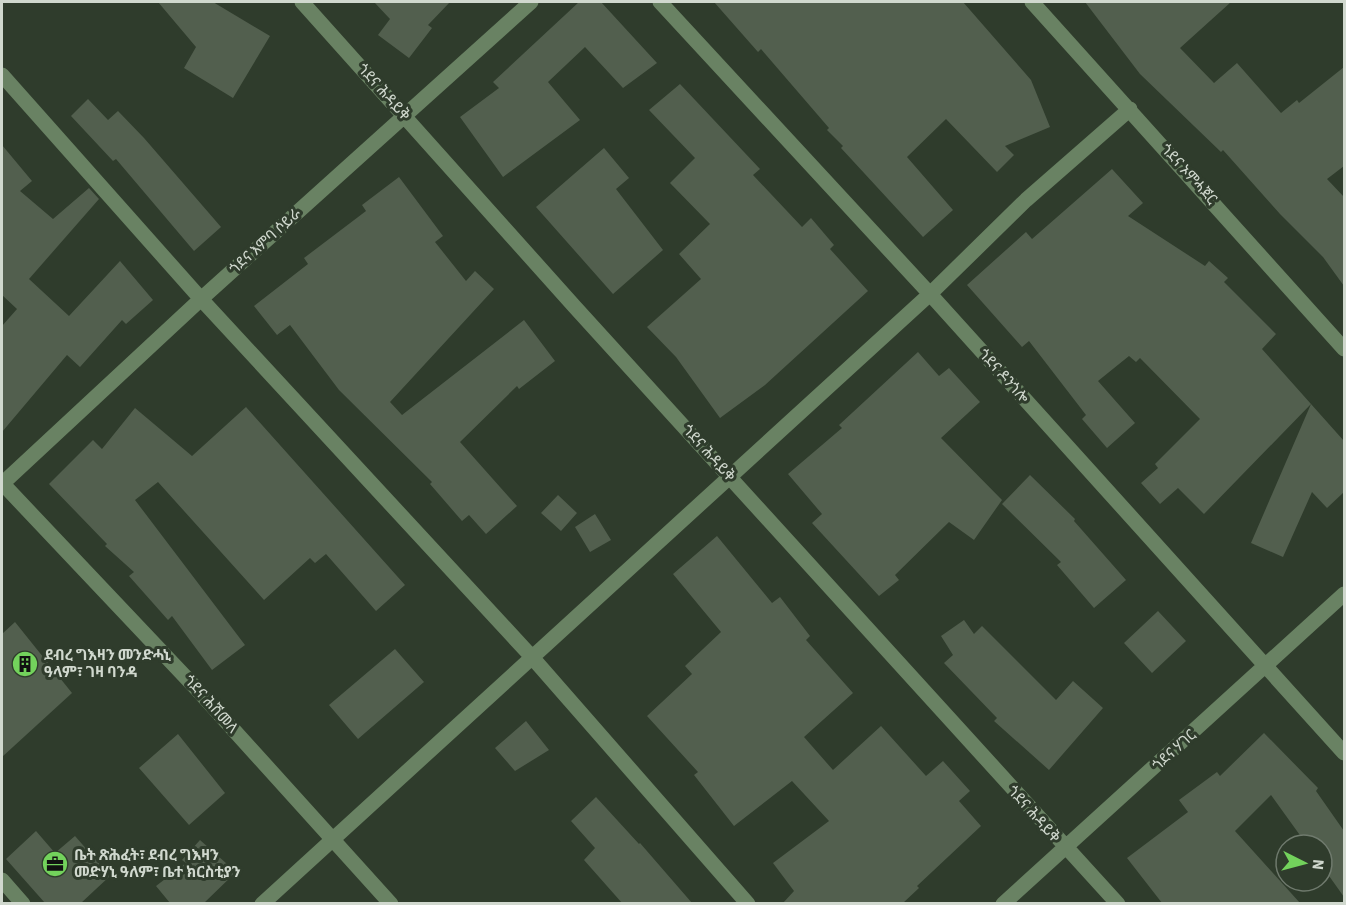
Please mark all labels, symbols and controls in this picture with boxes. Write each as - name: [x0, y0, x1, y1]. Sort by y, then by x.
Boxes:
- street label: ጎደና ሕዳይቅ: [352, 59, 415, 126]
- street label: ጎደና ኦምሓጀር: [1156, 139, 1222, 210]
- street label: ጎደና እምባ ሶይራ: [225, 203, 306, 279]
- street label: ጎደና ዶንጎሎ: [973, 344, 1034, 408]
- street label: ጎደና ሕዳይቅ: [677, 420, 740, 487]
- place label: ደብረ ግእዛን መንድሓኒ ዓላም፣ ገዛ ባንዳ: [44, 645, 172, 683]
- building icon: ደብረ ግእዛን መንድሓኒ ዓላም፣ ገዛ ባንዳ: [10, 649, 40, 679]
- street label: ጎደና ሕሽመለ: [179, 671, 243, 738]
- street label: ጎደና ሃገር: [1148, 725, 1201, 776]
- street label: ጎደና ሕዳይቅ: [1002, 781, 1065, 848]
- north arrow: [1274, 833, 1334, 893]
- place label: ቤት ጽሕፈት፣ ደብረ ግእዛን መድሃኒ ዓለም፣ ቤተ ክርስቲያን: [74, 845, 241, 883]
- office icon: ቤት ጽሕፈት፣ ደብረ ግእዛን መድሃኒ ዓለም፣ ቤተ ክርስቲያን: [40, 849, 70, 879]
- text: N: [1306, 858, 1329, 871]

